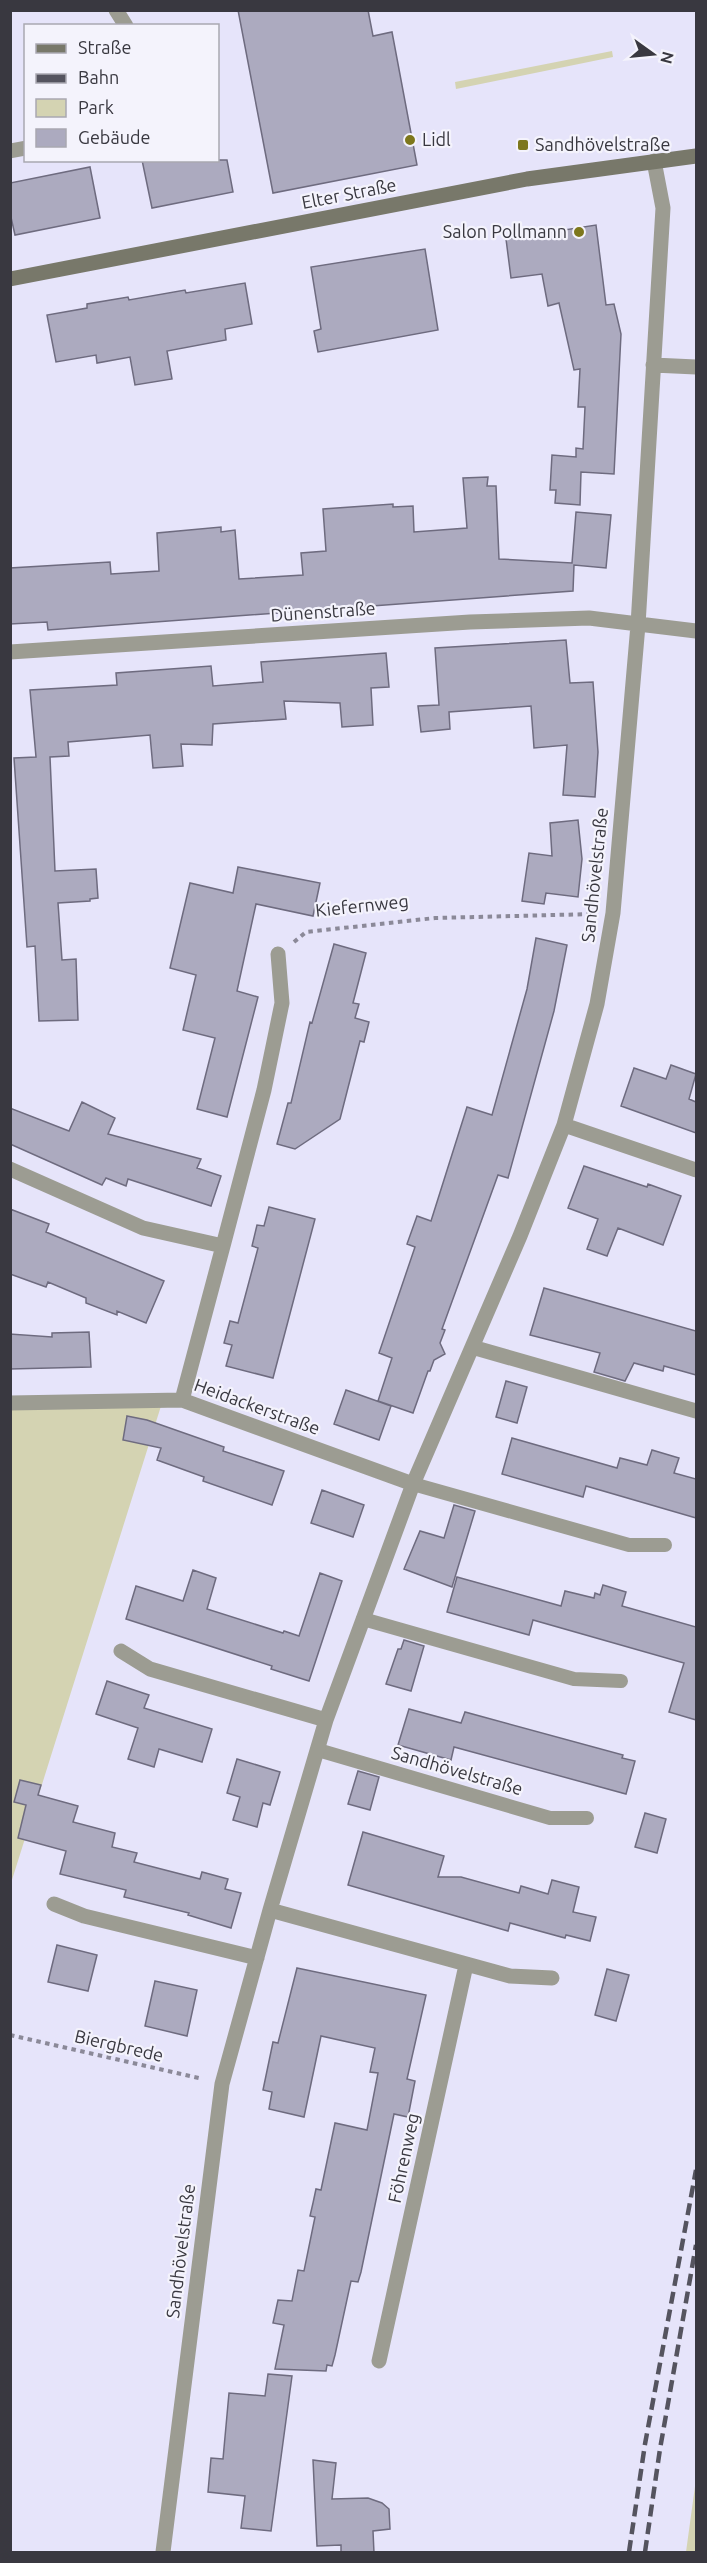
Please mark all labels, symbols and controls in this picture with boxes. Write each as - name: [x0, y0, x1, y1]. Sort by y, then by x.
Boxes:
- legend: [24, 24, 219, 162]
- north arrow: [623, 24, 683, 84]
- text: Straße: [78, 37, 131, 57]
- text: N: [657, 50, 678, 66]
- text: Bahn: [78, 67, 119, 87]
- text: Park: [78, 97, 114, 117]
- text: Gebäude: [78, 127, 150, 147]
- place label: Lidl: [422, 129, 451, 149]
- marker: Lidl: [403, 133, 417, 147]
- place label: Sandhövelstraße: [535, 134, 670, 154]
- marker: Sandhövelstraße: [516, 138, 530, 152]
- street label: Elter Straße: [300, 174, 398, 212]
- place label: Salon Pollmann: [443, 221, 567, 241]
- marker: Salon Pollmann: [572, 225, 586, 239]
- street label: Dünenstraße: [270, 597, 376, 625]
- street label: Sandhövelstraße: [577, 807, 611, 943]
- street label: Kiefernweg: [314, 890, 410, 920]
- street label: Heidackerstraße: [192, 1374, 323, 1438]
- street label: Sandhövelstraße: [389, 1742, 525, 1798]
- street label: Biergbrede: [73, 2025, 166, 2065]
- street label: Föhrenweg: [384, 2111, 422, 2205]
- street label: Sandhövelstraße: [162, 2182, 198, 2319]

